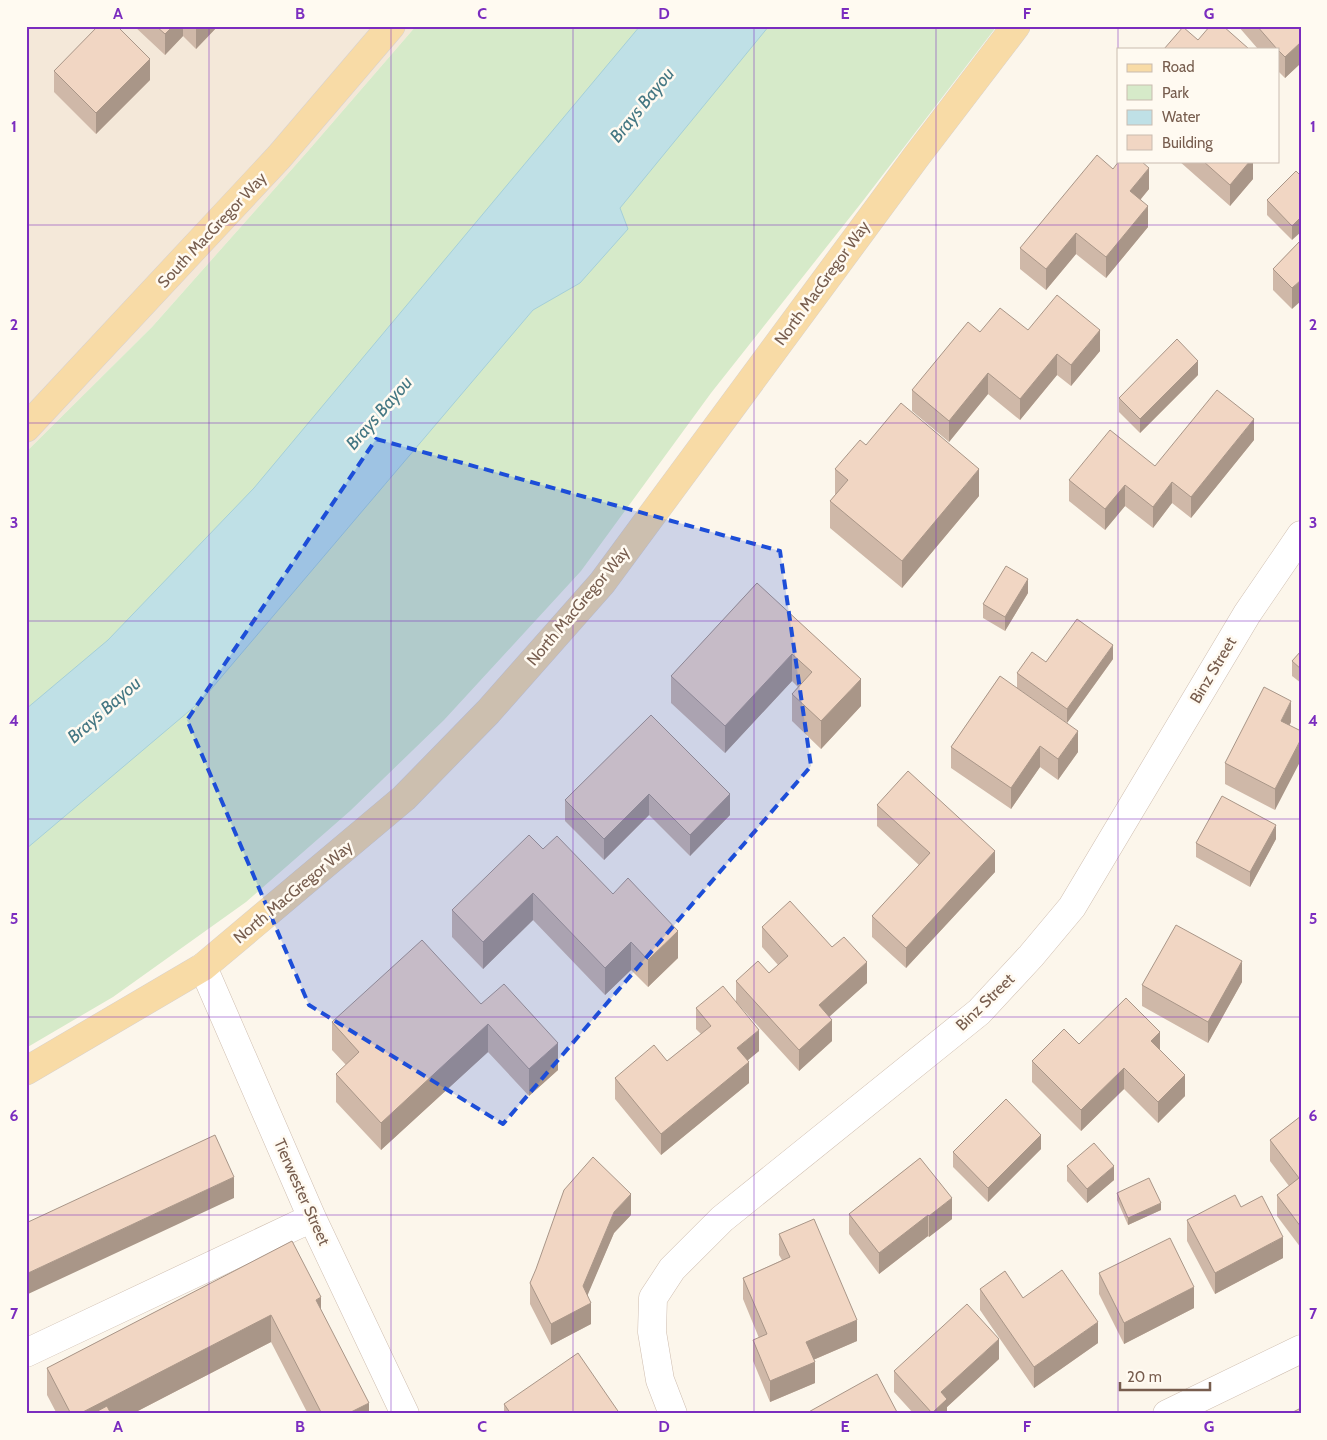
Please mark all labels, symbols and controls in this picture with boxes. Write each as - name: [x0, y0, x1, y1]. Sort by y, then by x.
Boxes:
- text: A: [113, 4, 123, 23]
- text: B: [295, 4, 305, 23]
- text: C: [477, 4, 487, 23]
- text: D: [658, 4, 670, 23]
- text: E: [840, 4, 850, 23]
- text: F: [1023, 4, 1032, 23]
- text: G: [1204, 4, 1214, 23]
- legend: [1117, 48, 1280, 162]
- text: Road: [1162, 58, 1195, 76]
- water label: Brays Bayou: [605, 63, 679, 147]
- text: Park: [1162, 84, 1189, 102]
- text: Water: [1162, 108, 1200, 126]
- text: 1: [11, 117, 17, 136]
- text: 1: [1310, 117, 1316, 136]
- text: Building: [1162, 134, 1213, 152]
- street label: South MacGregor Way: [154, 168, 270, 292]
- street label: North MacGregor Way: [770, 217, 874, 349]
- text: 2: [10, 315, 18, 334]
- text: 2: [1309, 315, 1317, 334]
- water label: Brays Bayou: [341, 372, 417, 454]
- text: 3: [10, 513, 18, 532]
- text: 3: [1309, 513, 1317, 532]
- street label: North MacGregor Way: [523, 543, 633, 669]
- street label: Binz Street: [1186, 633, 1241, 707]
- water label: Brays Bayou: [63, 672, 145, 748]
- text: 4: [9, 711, 19, 730]
- text: 4: [1308, 711, 1318, 730]
- street label: North MacGregor Way: [230, 837, 356, 947]
- text: 5: [10, 909, 18, 928]
- text: 5: [1309, 909, 1317, 928]
- street label: Binz Street: [952, 969, 1019, 1035]
- text: 6: [10, 1106, 19, 1125]
- text: 6: [1309, 1106, 1318, 1125]
- street label: Tierwester Street: [270, 1136, 334, 1249]
- text: 7: [10, 1304, 19, 1323]
- text: 7: [1309, 1304, 1318, 1323]
- scale bar: [1120, 1360, 1210, 1392]
- text: 20 m: [1127, 1368, 1162, 1386]
- text: A: [113, 1417, 123, 1436]
- text: B: [295, 1417, 305, 1436]
- text: C: [477, 1417, 487, 1436]
- text: D: [658, 1417, 670, 1436]
- text: E: [840, 1417, 850, 1436]
- text: F: [1023, 1417, 1032, 1436]
- text: G: [1204, 1417, 1214, 1436]

